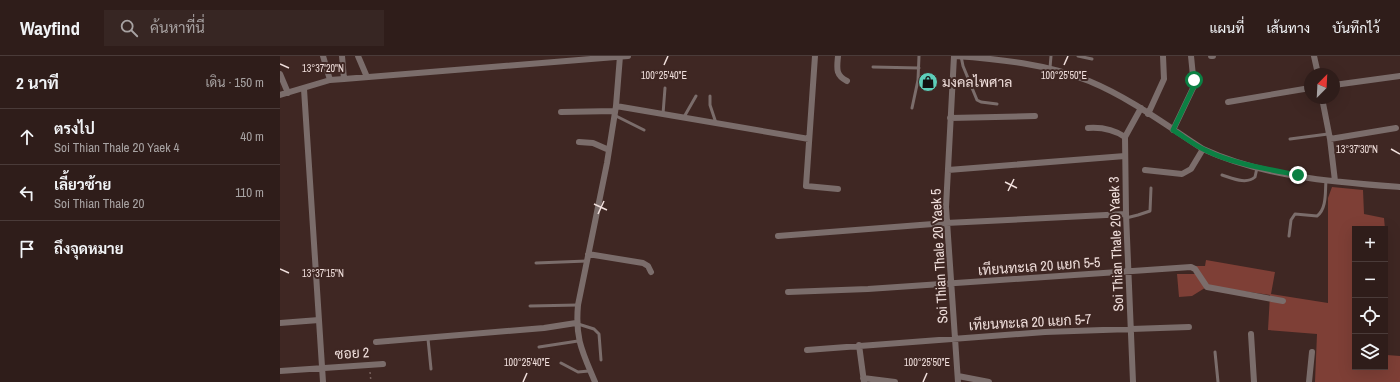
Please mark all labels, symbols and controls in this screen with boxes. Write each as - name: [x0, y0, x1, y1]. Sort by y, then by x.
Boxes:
- search box: [104, 10, 384, 46]
- text: Wayfind: [20, 15, 80, 41]
- icon: search: [118, 17, 140, 39]
- text: ค้นหาที่นี่: [150, 17, 205, 38]
- text: แผนที่: [1209, 19, 1244, 37]
- text: เส้นทาง: [1266, 19, 1310, 37]
- text: บันทึกไว้: [1332, 19, 1380, 37]
- text: 13°37'20"N: [302, 62, 344, 75]
- north arrow: [1304, 68, 1340, 104]
- text: 100°25'40"E: [641, 69, 687, 82]
- text: 100°25'50"E: [1041, 69, 1087, 82]
- text: 2 นาที: [16, 71, 59, 94]
- shop icon: มงคลไพศาล: [917, 71, 939, 93]
- route start: [1185, 71, 1203, 89]
- place label: มงคลไพศาล: [942, 73, 1012, 91]
- text: เดิน · 150 m: [205, 74, 264, 91]
- text: ตรงไป: [54, 118, 95, 139]
- icon: ahead: [16, 126, 38, 148]
- text: 40 m: [240, 128, 264, 145]
- text: Soi Thian Thale 20 Yaek 4: [54, 139, 180, 156]
- text: 13°37'30"N: [1336, 143, 1378, 156]
- route end: [1289, 166, 1307, 184]
- text: เลี้ยวซ้าย: [54, 174, 111, 195]
- street label: Soi Thian Thale 20 Yaek 3: [1105, 176, 1127, 312]
- icon: left: [16, 182, 38, 204]
- text: 110 m: [235, 184, 264, 201]
- street label: Soi Thian Thale 20 Yaek 5: [926, 188, 952, 324]
- text: Soi Thian Thale 20: [54, 195, 144, 212]
- map controls: [1352, 226, 1388, 370]
- button: +: [1352, 226, 1388, 262]
- icon: arrive: [16, 238, 38, 260]
- text: ถึงจุดหมาย: [54, 238, 124, 259]
- street label: เทียนทะเล 20 แยก 5-5: [977, 253, 1101, 279]
- button: −: [1352, 262, 1388, 298]
- text: 13°37'15"N: [302, 267, 344, 280]
- button: locate: [1352, 298, 1388, 334]
- street label: เทียนทะเล 20 แยก 5-7: [968, 310, 1092, 334]
- button: layers: [1352, 334, 1388, 370]
- street label: ซอย 2: [334, 343, 370, 363]
- text: 100°25'40"E: [504, 356, 550, 369]
- text: 100°25'50"E: [904, 356, 950, 369]

